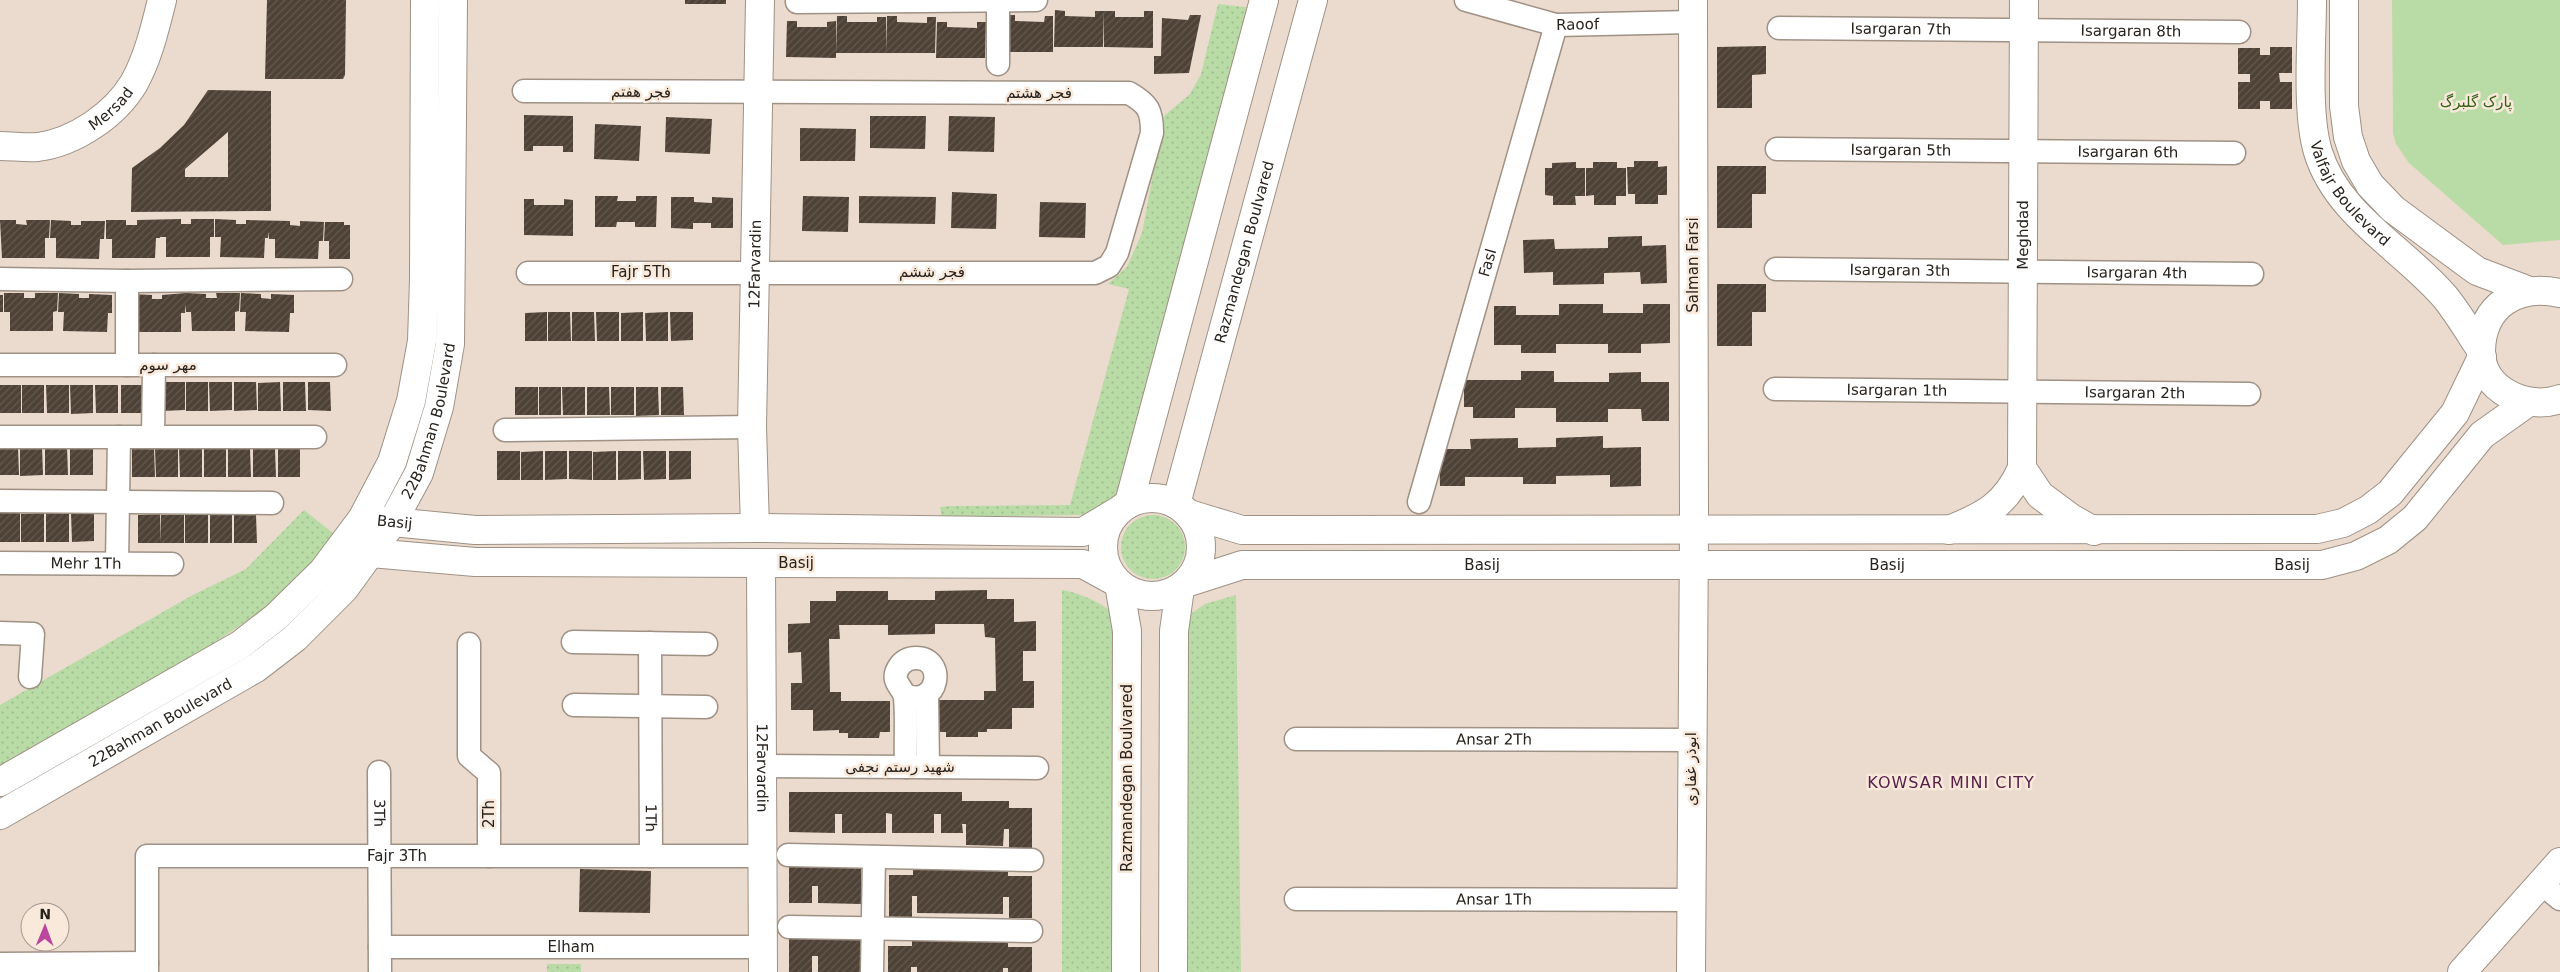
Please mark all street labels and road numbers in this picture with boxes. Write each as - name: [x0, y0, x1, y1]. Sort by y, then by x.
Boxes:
- street label: Raoof: [1556, 15, 1600, 34]
- street label: Isargaran 7th: [1851, 20, 1951, 38]
- street label: Isargaran 8th: [2081, 22, 2181, 40]
- street label: فجر هفتم: [611, 82, 671, 102]
- street label: Mersad: [85, 84, 137, 134]
- street label: فجر هشتم: [1006, 84, 1072, 102]
- street label: Valfajr Boulevard: [2306, 139, 2394, 250]
- street label: Isargaran 5th: [1851, 141, 1951, 160]
- street label: Isargaran 6th: [2078, 143, 2178, 162]
- street label: Razmandegan Boulvared: [1211, 159, 1278, 345]
- street label: Meghdad: [2014, 200, 2032, 270]
- street label: Salman Farsi: [1684, 217, 1702, 313]
- street label: 12Farvardin: [745, 219, 765, 309]
- street label: Fasl: [1475, 247, 1500, 279]
- street label: Isargaran 3th: [1850, 261, 1950, 280]
- street label: Fajr 5Th: [611, 263, 671, 281]
- street label: فجر ششم: [899, 263, 965, 281]
- street label: Isargaran 4th: [2087, 263, 2187, 282]
- street label: 22Bahman Boulevard: [398, 341, 459, 502]
- street label: مهر سوم: [139, 356, 197, 374]
- street label: Isargaran 1th: [1847, 381, 1947, 400]
- street label: Isargaran 2th: [2085, 383, 2185, 402]
- street label: Basij: [376, 511, 413, 533]
- street label: Mehr 1Th: [51, 554, 121, 573]
- street label: Basij: [778, 554, 814, 572]
- street label: Basij: [1464, 556, 1500, 574]
- street label: Basij: [1869, 556, 1905, 574]
- street label: Basij: [2274, 556, 2310, 574]
- street label: 22Bahman Boulevard: [86, 675, 235, 771]
- street label: Razmandegan Boulvared: [1118, 684, 1136, 872]
- street label: 12Farvardin: [753, 723, 771, 813]
- street label: Ansar 2Th: [1456, 730, 1532, 749]
- street label: ابوذر غفاری: [1682, 732, 1700, 806]
- street label: شهید رستم نجفی: [845, 758, 955, 776]
- street label: 3Th: [370, 799, 388, 827]
- street label: 2Th: [480, 800, 498, 828]
- street label: 1Th: [642, 804, 660, 832]
- street label: Fajr 3Th: [367, 847, 427, 865]
- street label: Ansar 1Th: [1456, 890, 1532, 909]
- street label: Elham: [548, 938, 595, 956]

